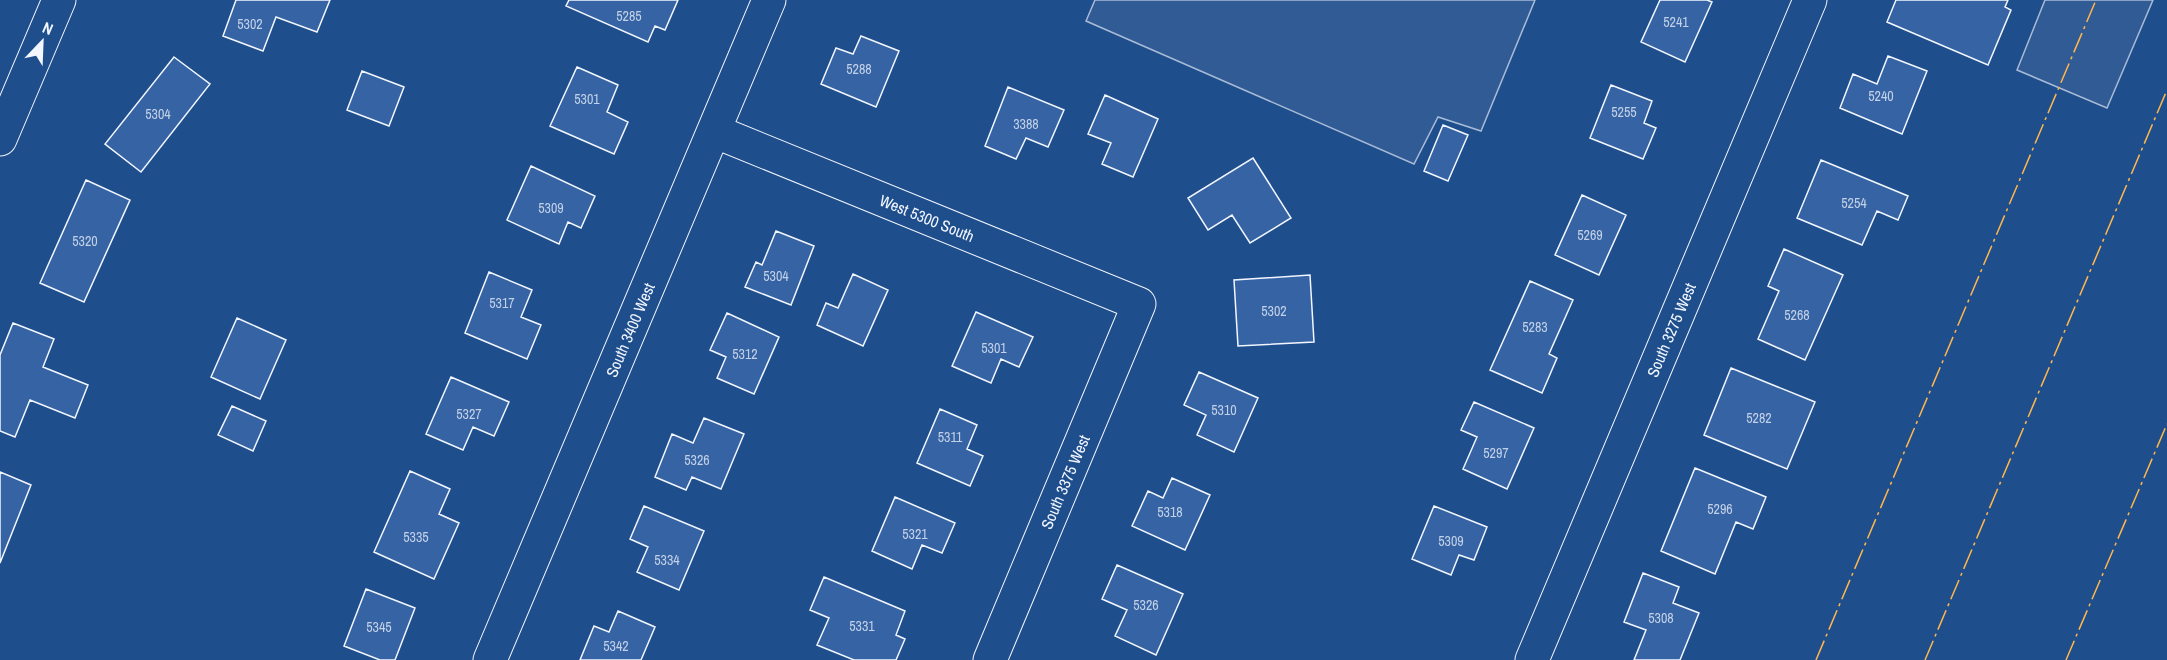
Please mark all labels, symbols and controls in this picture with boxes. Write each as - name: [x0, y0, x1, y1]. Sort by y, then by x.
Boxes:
- house number: 5285: [616, 7, 642, 25]
- north arrow: [12, 12, 72, 72]
- house number: 5241: [1663, 13, 1689, 31]
- house number: 5302: [237, 15, 263, 33]
- text: N: [39, 16, 57, 40]
- house number: 5288: [846, 60, 872, 78]
- house number: 5240: [1868, 87, 1894, 105]
- house number: 5301: [574, 90, 600, 108]
- house number: 5255: [1611, 103, 1637, 121]
- house number: 5304: [145, 105, 171, 123]
- house number: 3388: [1013, 115, 1039, 133]
- street label: West 5300 South: [876, 189, 978, 247]
- house number: 5254: [1841, 194, 1867, 212]
- house number: 5309: [538, 199, 564, 217]
- house number: 5269: [1577, 226, 1603, 244]
- house number: 5320: [72, 232, 98, 250]
- house number: 5304: [763, 267, 789, 285]
- street label: South 3400 West: [600, 279, 660, 381]
- street label: South 3275 West: [1641, 279, 1701, 381]
- house number: 5317: [489, 294, 515, 312]
- house number: 5302: [1261, 302, 1287, 320]
- house number: 5268: [1784, 306, 1810, 324]
- house number: 5283: [1522, 318, 1548, 336]
- house number: 5301: [981, 339, 1007, 357]
- house number: 5312: [732, 345, 758, 363]
- house number: 5310: [1211, 401, 1237, 419]
- house number: 5327: [456, 405, 482, 423]
- house number: 5282: [1746, 409, 1772, 427]
- house number: 5311: [938, 428, 963, 446]
- street label: South 3375 West: [1035, 431, 1095, 533]
- house number: 5297: [1483, 444, 1509, 462]
- house number: 5326: [684, 451, 710, 469]
- house number: 5296: [1707, 500, 1733, 518]
- house number: 5318: [1157, 503, 1183, 521]
- house number: 5321: [902, 525, 928, 543]
- house number: 5335: [403, 528, 429, 546]
- house number: 5309: [1438, 532, 1464, 550]
- house number: 5334: [654, 551, 680, 569]
- house number: 5326: [1133, 596, 1159, 614]
- house number: 5308: [1648, 609, 1674, 627]
- house number: 5331: [849, 617, 875, 635]
- house number: 5345: [366, 618, 392, 636]
- house number: 5342: [603, 637, 629, 655]

